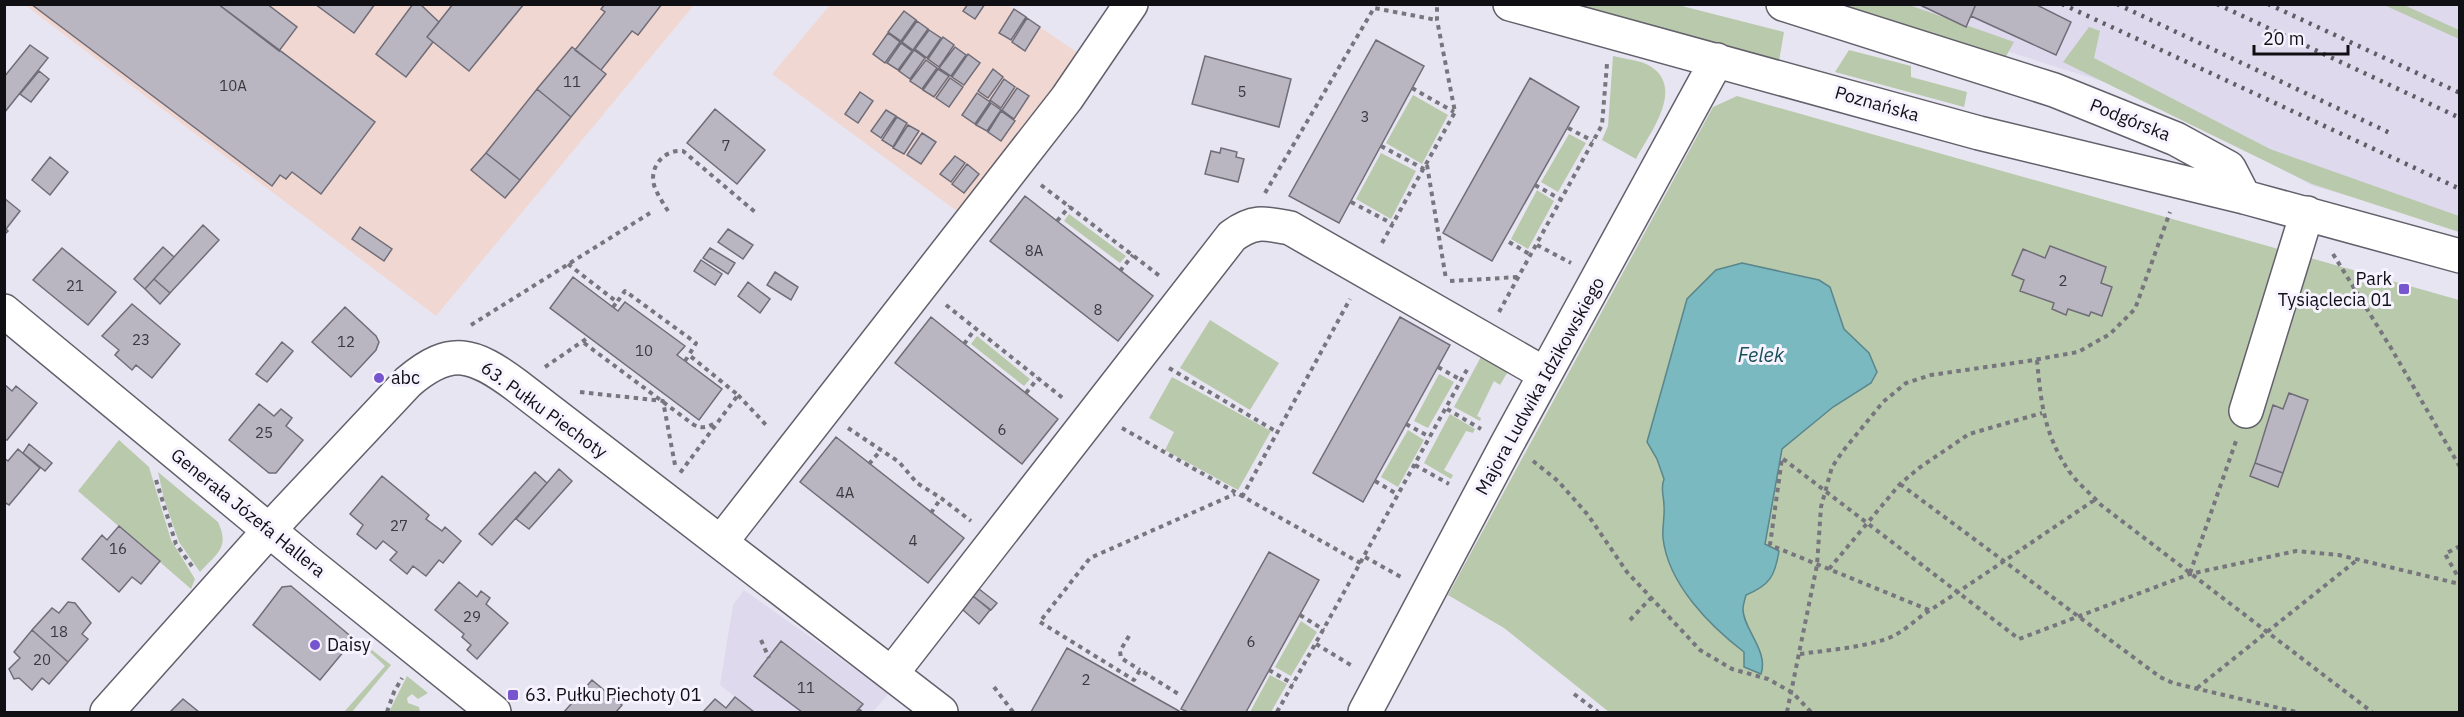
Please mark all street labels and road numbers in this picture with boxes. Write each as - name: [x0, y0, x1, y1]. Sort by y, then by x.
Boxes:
- street label: Poznańska: [1832, 81, 1922, 127]
- street label: Podgórska: [2087, 93, 2174, 146]
- street label: Majora Ludwika Idzikowskiego: [1470, 273, 1609, 499]
- street label: 63. Pułku Piechoty: [477, 356, 612, 463]
- street label: Generała Józefa Hallera: [166, 443, 331, 582]

